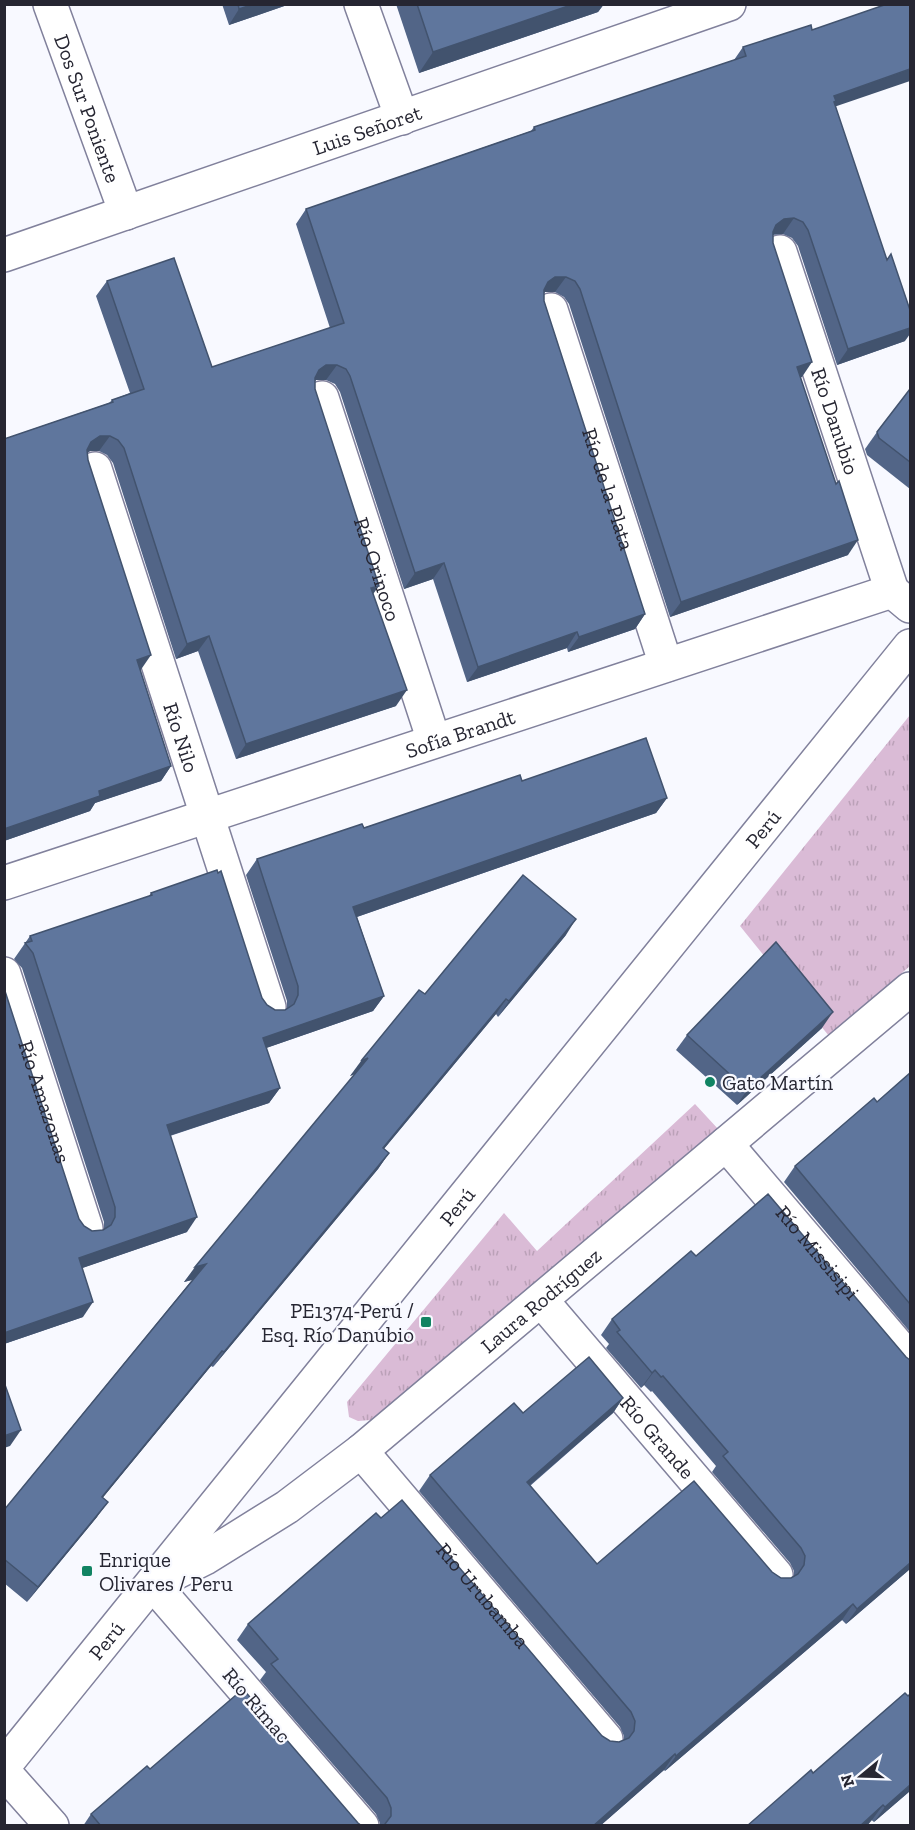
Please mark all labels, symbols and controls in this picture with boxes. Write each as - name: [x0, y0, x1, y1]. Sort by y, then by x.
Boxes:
- street label: Dos Sur Poniente: [50, 31, 126, 186]
- street label: Luis Señoret: [309, 99, 425, 160]
- street label: Río Danubio: [807, 364, 865, 478]
- street label: Río de la Plata: [577, 425, 640, 553]
- street label: Río Orinoco: [349, 514, 406, 624]
- street label: Río Nilo: [159, 699, 205, 775]
- street label: Sofía Brandt: [402, 703, 518, 763]
- street label: Perú: [740, 804, 786, 853]
- street label: Río Amazonas: [14, 1037, 77, 1166]
- place label: Gato Martín: [722, 1070, 833, 1095]
- marker: Gato Martín: [703, 1075, 717, 1089]
- street label: Perú: [434, 1182, 480, 1230]
- street label: Río Missisipi: [771, 1200, 865, 1304]
- street label: Laura Rodríguez: [475, 1242, 606, 1358]
- place label: PE1374-Perú / Esq. Río Danubio: [261, 1298, 414, 1347]
- marker: PE1374-Perú / Esq. Río Danubio: [419, 1315, 433, 1329]
- street label: Río Grande: [616, 1390, 700, 1484]
- street label: Río Urubamba: [432, 1537, 535, 1653]
- place label: Enrique Olivares / Peru: [99, 1547, 233, 1596]
- marker: Enrique Olivares / Peru: [80, 1564, 94, 1578]
- street label: Perú: [83, 1616, 129, 1664]
- street label: Río Rímac: [218, 1662, 296, 1748]
- north arrow: [831, 1746, 891, 1806]
- text: N: [836, 1772, 858, 1790]

